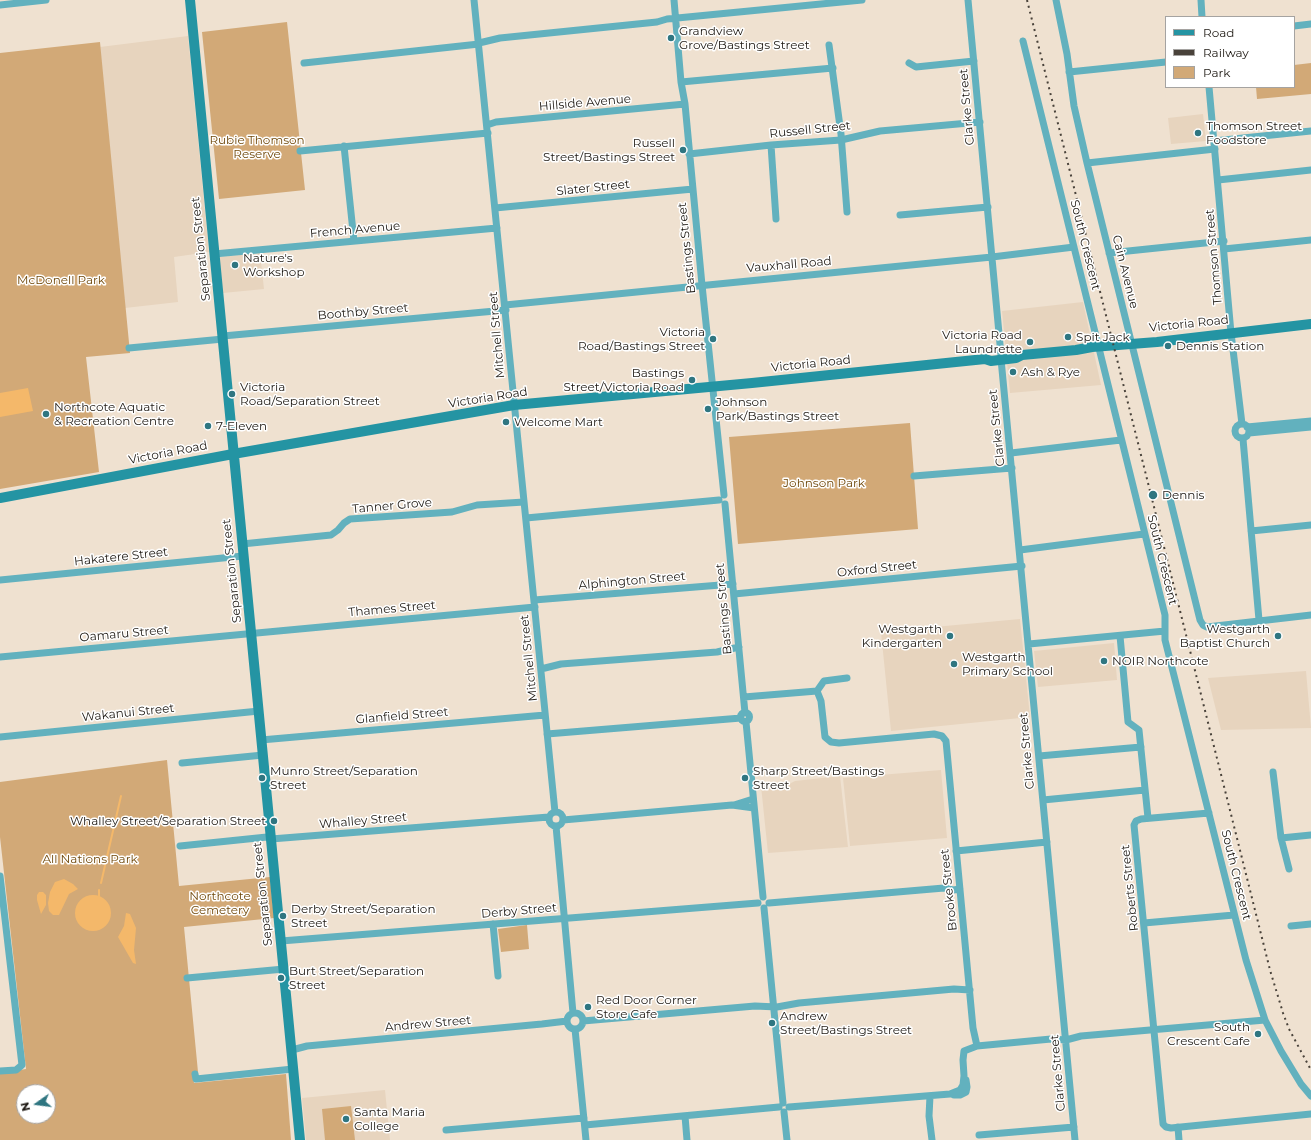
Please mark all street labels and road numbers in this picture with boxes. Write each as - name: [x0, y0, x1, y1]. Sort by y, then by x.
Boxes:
- street label: Clarke Street: [956, 68, 978, 146]
- street label: Hillside Avenue: [538, 92, 632, 114]
- street label: Russell Street: [769, 119, 851, 141]
- street label: Slater Street: [556, 177, 630, 199]
- street label: Separation Street: [188, 196, 214, 302]
- street label: South Crescent: [1067, 199, 1103, 291]
- street label: Bastings Street: [675, 202, 699, 294]
- street label: Thomson Street: [1203, 208, 1225, 306]
- street label: French Avenue: [309, 219, 401, 241]
- street label: Cain Avenue: [1109, 234, 1141, 310]
- street label: Vauxhall Road: [746, 254, 832, 276]
- street label: Mitchell Street: [486, 291, 508, 379]
- street label: Boothby Street: [317, 301, 409, 323]
- street label: Victoria Road: [1148, 313, 1230, 335]
- street label: Victoria Road: [770, 353, 852, 375]
- street label: Victoria Road: [447, 385, 529, 411]
- street label: Clarke Street: [986, 389, 1008, 467]
- street label: Victoria Road: [127, 438, 209, 468]
- street label: Tanner Grove: [352, 495, 432, 517]
- street label: South Crescent: [1144, 514, 1180, 606]
- street label: Separation Street: [219, 518, 245, 624]
- street label: Hakatere Street: [73, 545, 169, 569]
- street label: Oxford Street: [836, 558, 918, 580]
- street label: Bastings Street: [713, 563, 735, 655]
- street label: Alphington Street: [578, 569, 686, 593]
- street label: Thames Street: [348, 598, 436, 620]
- street label: Mitchell Street: [517, 614, 541, 702]
- street label: Oamaru Street: [79, 623, 169, 645]
- street label: Wakanui Street: [81, 701, 175, 725]
- street label: Glanfield Street: [355, 705, 449, 727]
- street label: Clarke Street: [1016, 712, 1038, 790]
- street label: Whalley Street: [319, 810, 407, 832]
- street label: South Crescent: [1218, 829, 1254, 921]
- street label: Separation Street: [250, 841, 276, 947]
- street label: Roberts Street: [1118, 844, 1142, 932]
- street label: Brooke Street: [938, 848, 960, 932]
- street label: Derby Street: [481, 901, 557, 921]
- street label: Andrew Street: [384, 1013, 472, 1035]
- street label: Clarke Street: [1047, 1034, 1069, 1112]

